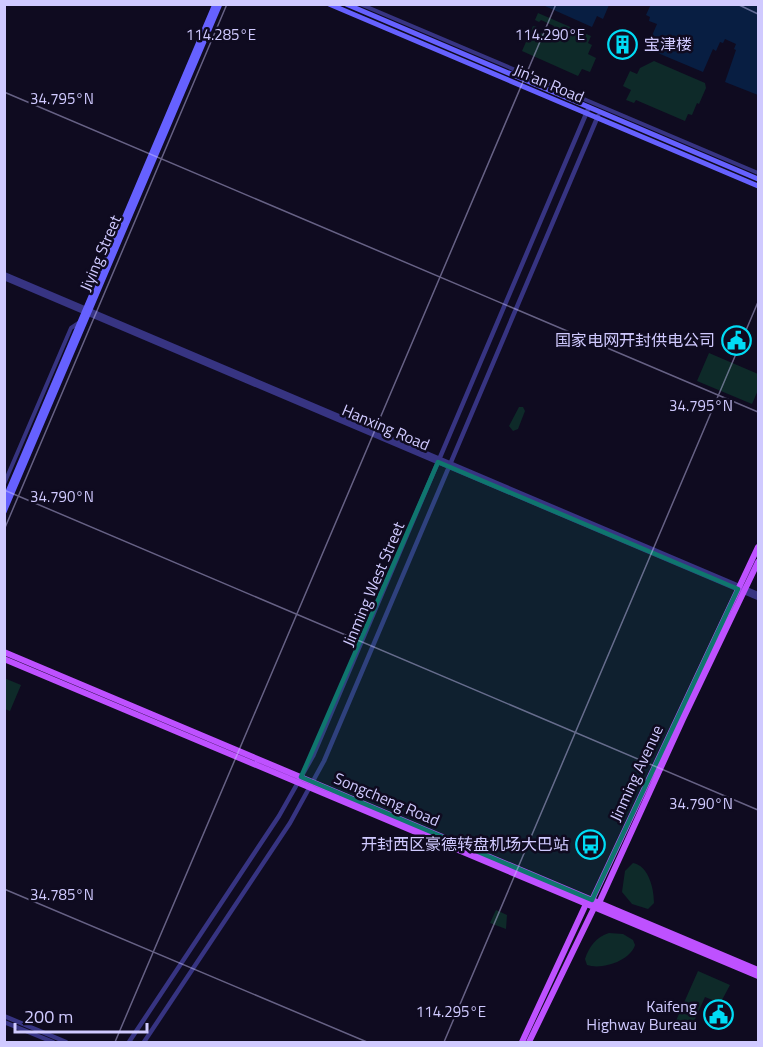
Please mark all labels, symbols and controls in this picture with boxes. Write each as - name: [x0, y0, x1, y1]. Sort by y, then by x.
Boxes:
- text: 114.285°E: [186, 23, 256, 46]
- text: 114.290°E: [515, 23, 585, 46]
- building icon: 宝津楼: [607, 28, 639, 60]
- place label: 宝津楼: [644, 32, 692, 56]
- street label: Jin'an Road: [510, 57, 588, 109]
- text: 34.795°N: [30, 87, 94, 110]
- street label: Jiying Street: [73, 211, 127, 295]
- public building icon: 国家电网开封供电公司: [720, 324, 752, 356]
- place label: 国家电网开封供电公司: [555, 328, 715, 352]
- text: 34.795°N: [669, 394, 733, 417]
- street label: Hanxing Road: [338, 398, 434, 456]
- text: 34.790°N: [30, 485, 94, 508]
- street label: Jinming West Street: [336, 517, 410, 650]
- street label: Jinming Avenue: [603, 721, 669, 825]
- street label: Songcheng Road: [331, 766, 443, 832]
- text: 34.790°N: [669, 792, 733, 815]
- bus stop icon: 开封西区豪德转盘机场大巴站: [574, 828, 606, 860]
- place label: 开封西区豪德转盘机场大巴站: [361, 832, 569, 856]
- text: 34.785°N: [30, 883, 94, 906]
- place label: Kaifeng Highway Bureau: [586, 994, 697, 1036]
- scale bar: [15, 996, 147, 1034]
- public building icon: Kaifeng Highway Bureau: [702, 999, 734, 1031]
- text: 114.295°E: [416, 1000, 486, 1023]
- text: 200 m: [24, 1003, 73, 1030]

